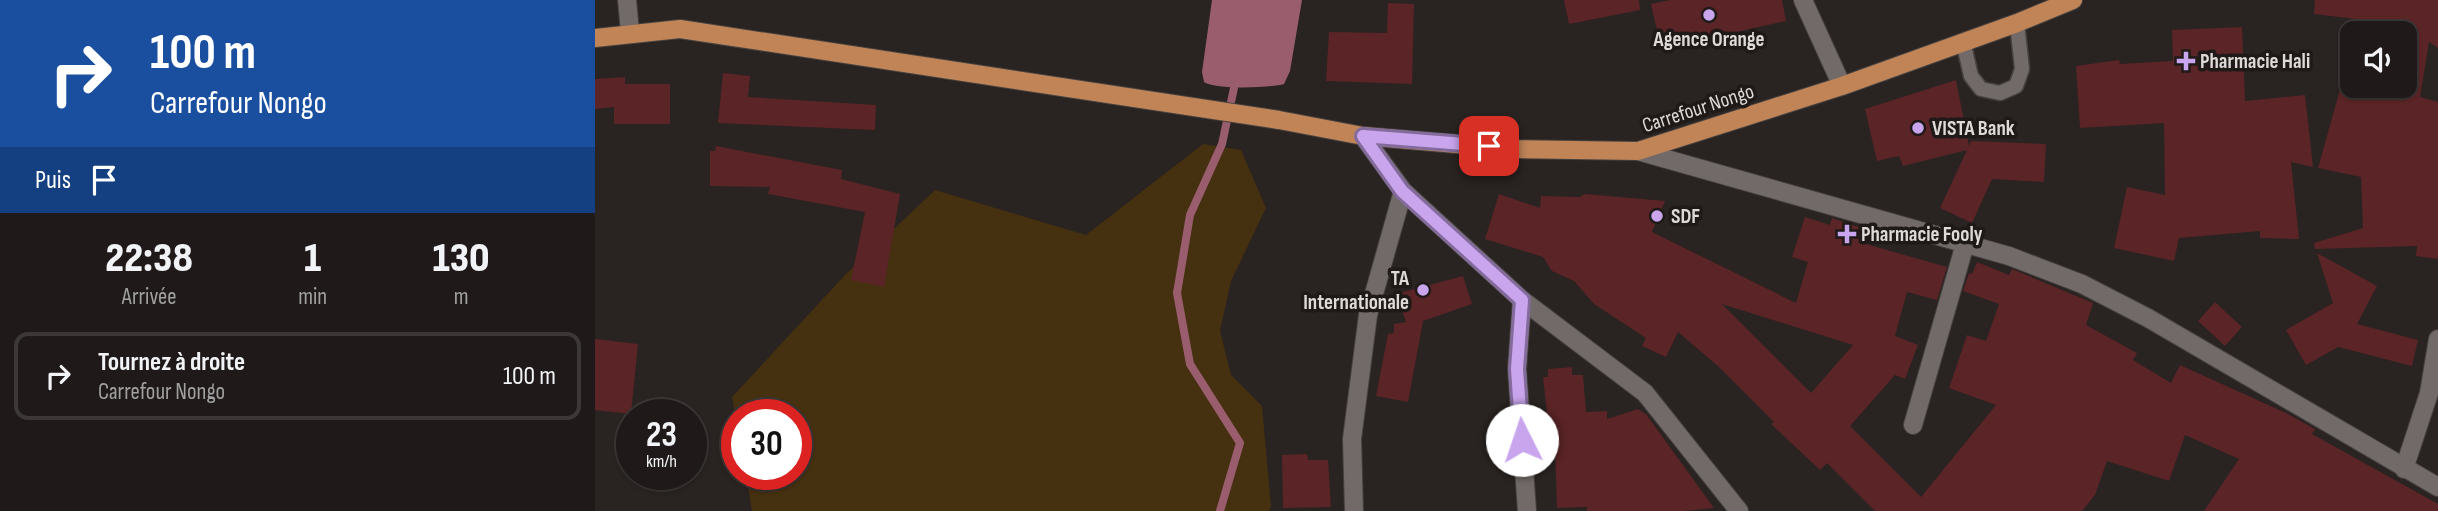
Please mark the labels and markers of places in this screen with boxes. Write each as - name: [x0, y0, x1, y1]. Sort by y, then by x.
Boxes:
- marker: Agence Orange: [1701, 7, 1717, 23]
- place label: Agence Orange: [1653, 27, 1765, 52]
- place label: Pharmacie Hali: [2200, 49, 2310, 74]
- marker: Pharmacie Hali: [2178, 53, 2194, 69]
- pin: [1459, 116, 1519, 176]
- place label: VISTA Bank: [1932, 116, 2015, 141]
- marker: VISTA Bank: [1910, 120, 1926, 136]
- place label: SDF: [1671, 204, 1700, 229]
- marker: SDF: [1649, 208, 1665, 224]
- place label: Pharmacie Fooly: [1861, 222, 1983, 247]
- marker: Pharmacie Fooly: [1839, 226, 1855, 242]
- place label: TA Internationale: [1303, 266, 1410, 315]
- marker: TA Internationale: [1415, 282, 1431, 298]

